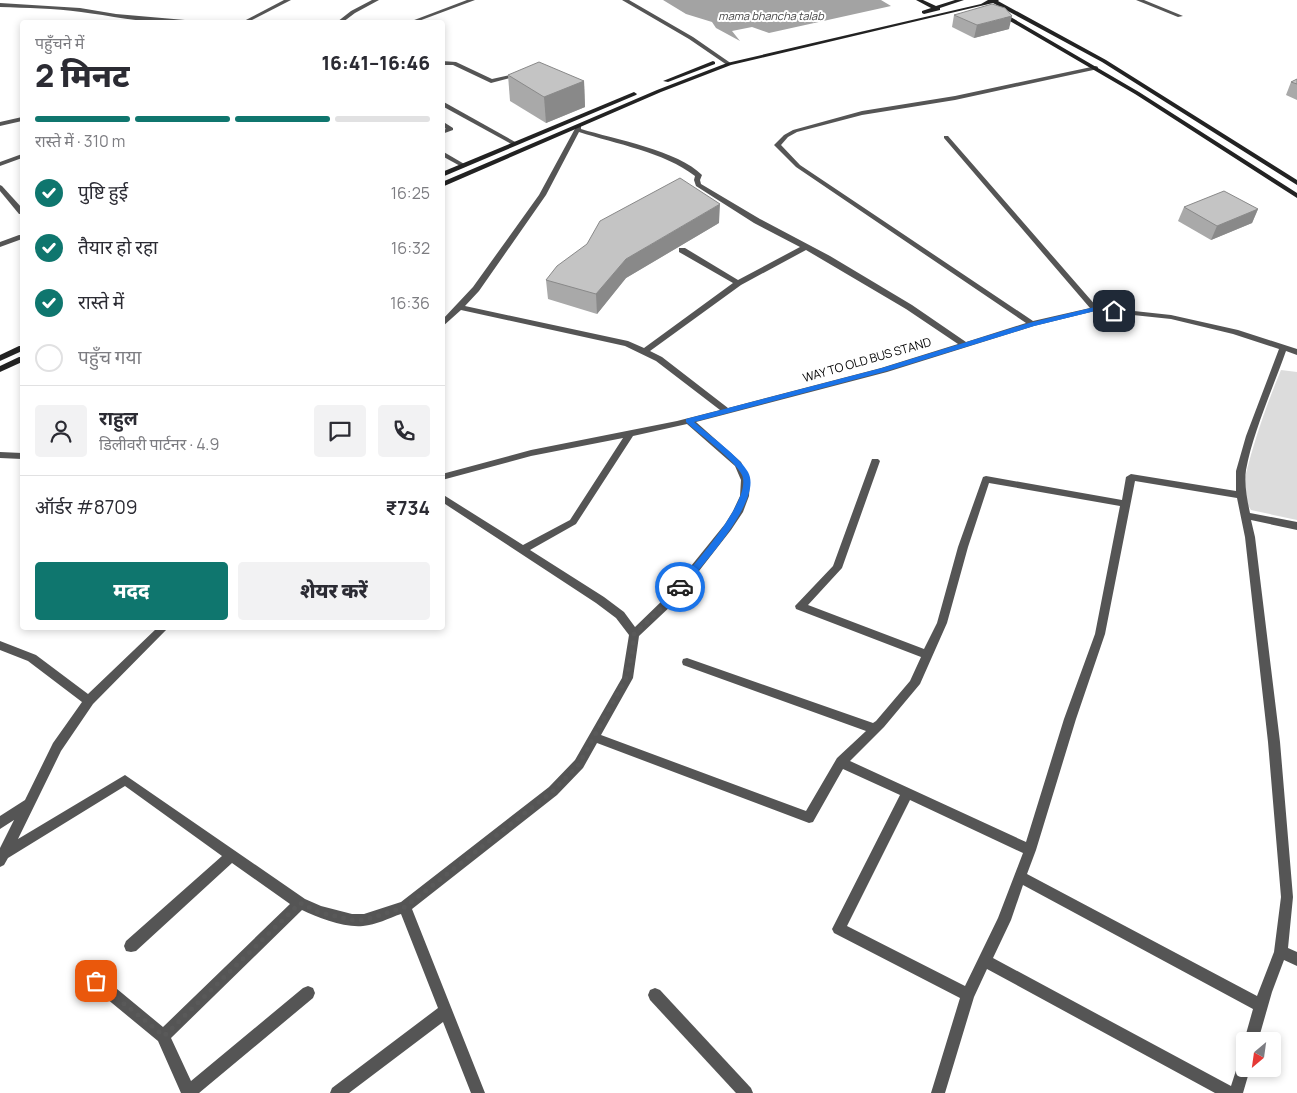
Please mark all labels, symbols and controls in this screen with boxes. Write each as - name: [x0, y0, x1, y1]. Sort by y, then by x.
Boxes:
- water label: mama bhancha talab: [718, 8, 825, 23]
- text: पहुँचने में: [35, 32, 84, 54]
- text: 16:41–16:46: [321, 50, 430, 76]
- text: 2 मिनट: [35, 53, 130, 97]
- text: रास्ते में · 310 m: [35, 130, 125, 152]
- icon: check: [35, 179, 63, 207]
- text: पुष्टि हुई: [78, 179, 128, 205]
- text: 16:25: [391, 182, 430, 204]
- icon: check: [35, 234, 63, 262]
- text: तैयार हो रहा: [78, 234, 158, 260]
- text: 16:32: [391, 237, 430, 259]
- icon: check: [35, 289, 63, 317]
- text: रास्ते में: [78, 289, 124, 315]
- pin: [1093, 290, 1135, 332]
- text: 16:36: [390, 292, 430, 314]
- icon: home: [1100, 297, 1128, 325]
- street label: WAY TO OLD BUS STAND: [801, 333, 933, 386]
- text: पहुँच गया: [78, 344, 141, 370]
- button: person: [35, 405, 87, 457]
- text: राहुल: [99, 405, 138, 431]
- button: chat: [314, 405, 366, 457]
- button: phone: [378, 405, 430, 457]
- text: डिलीवरी पार्टनर · 4.9: [99, 433, 219, 455]
- text: ऑर्डर #8709: [35, 494, 138, 520]
- text: ₹734: [386, 495, 430, 521]
- button: मदद: [35, 562, 228, 620]
- button: शेयर करें: [238, 562, 430, 620]
- courier: [655, 562, 705, 612]
- icon: car: [666, 573, 694, 601]
- pin: [75, 960, 117, 1002]
- icon: bag: [82, 967, 110, 995]
- north arrow: [1236, 1032, 1281, 1078]
- map controls: [1236, 1032, 1281, 1077]

